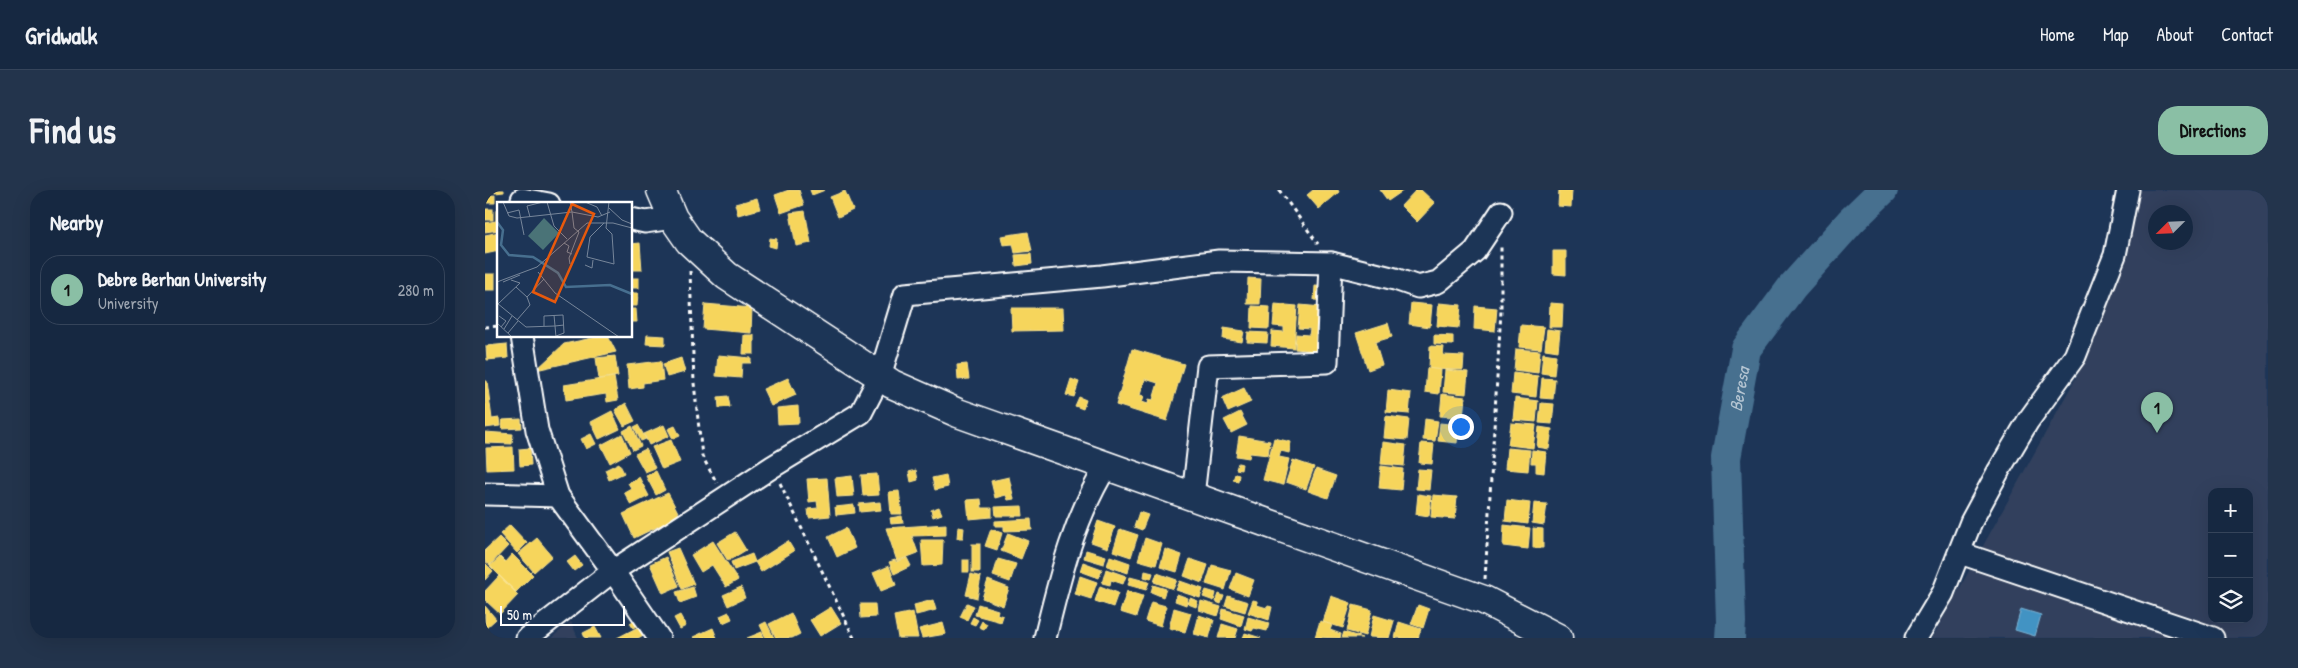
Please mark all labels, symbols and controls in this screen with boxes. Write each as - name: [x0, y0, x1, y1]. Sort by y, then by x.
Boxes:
- text: Gridwalk: [25, 19, 97, 51]
- text: Home: [2040, 22, 2075, 47]
- text: Map: [2103, 22, 2128, 47]
- text: About: [2156, 22, 2193, 47]
- text: Contact: [2221, 22, 2273, 47]
- button: Directions: [2158, 106, 2268, 155]
- text: Find us: [30, 107, 116, 154]
- inset map: [497, 202, 633, 338]
- north arrow: [2148, 205, 2193, 250]
- text: Nearby: [50, 208, 103, 237]
- text: Debre Berhan University: [98, 266, 266, 292]
- text: 1: [64, 279, 70, 301]
- text: 280 m: [398, 279, 434, 301]
- text: University: [98, 292, 159, 314]
- water label: Beresa: [1722, 363, 1755, 413]
- pin: 1: [2141, 392, 2173, 433]
- your location: [1448, 414, 1474, 440]
- map controls: [2208, 488, 2253, 623]
- button: +: [2208, 488, 2253, 533]
- button: −: [2208, 533, 2253, 578]
- button: layers: [2208, 578, 2253, 623]
- scale bar: [500, 603, 625, 626]
- text: 50 m: [507, 605, 532, 624]

